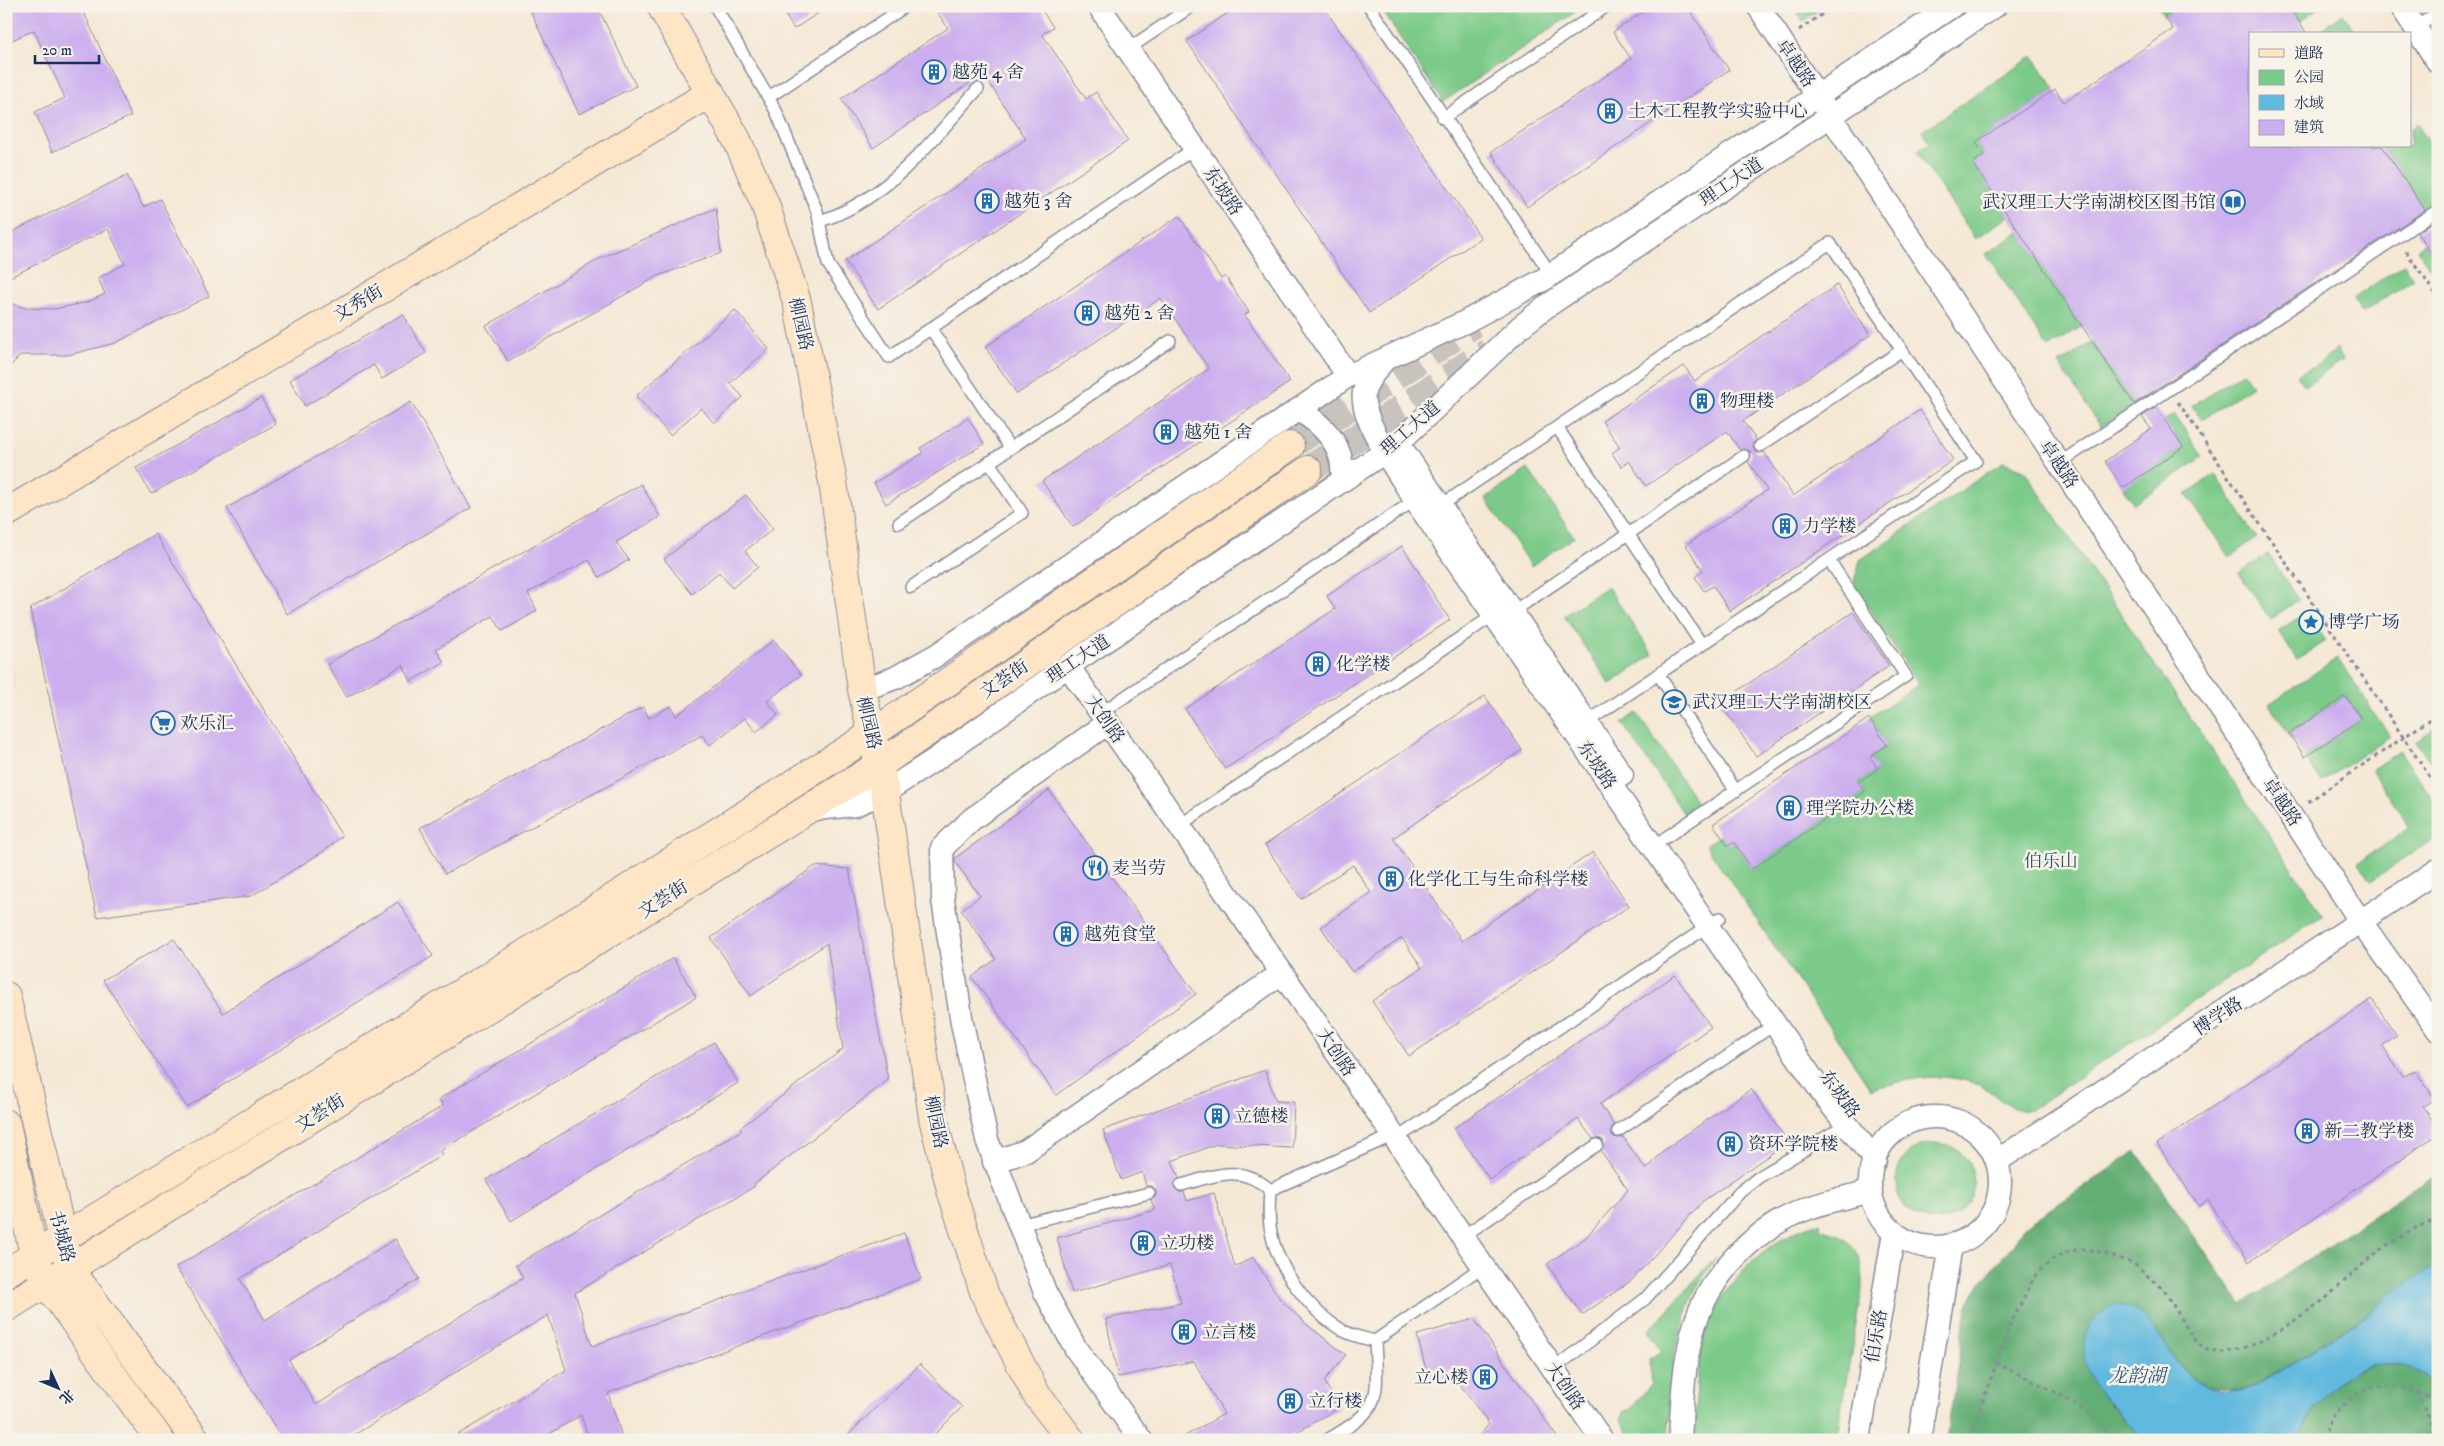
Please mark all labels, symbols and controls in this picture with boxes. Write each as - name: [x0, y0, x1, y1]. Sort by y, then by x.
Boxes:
- scale bar: [35, 32, 99, 64]
- legend: [2249, 32, 2412, 148]
- street label: 卓越路: [1771, 35, 1819, 92]
- text: 20 m: [42, 41, 72, 60]
- text: 道路: [2294, 44, 2324, 63]
- building icon: 越苑 4 舍: [921, 59, 947, 85]
- place label: 越苑 4 舍: [952, 62, 1024, 84]
- text: 公园: [2294, 68, 2324, 87]
- text: 水域: [2294, 94, 2324, 113]
- building icon: 土木工程教学实验中心: [1597, 98, 1623, 124]
- place label: 土木工程教学实验中心: [1628, 101, 1808, 123]
- text: 建筑: [2294, 118, 2324, 137]
- street label: 理工大道: [1696, 154, 1768, 212]
- street label: 东坡路: [1198, 163, 1246, 220]
- building icon: 越苑 3 舍: [974, 188, 1000, 214]
- library icon: 武汉理工大学南湖校区图书馆: [2220, 189, 2246, 215]
- place label: 越苑 3 舍: [1004, 191, 1072, 213]
- place label: 武汉理工大学南湖校区图书馆: [1982, 192, 2216, 214]
- street label: 文秀街: [330, 281, 387, 327]
- street label: 柳园路: [783, 295, 817, 353]
- building icon: 越苑 2 舍: [1074, 300, 1100, 326]
- place label: 越苑 2 舍: [1104, 303, 1175, 325]
- building icon: 物理楼: [1689, 388, 1715, 414]
- place label: 物理楼: [1720, 391, 1774, 413]
- street label: 理工大道: [1376, 397, 1445, 461]
- building icon: 越苑 1 舍: [1153, 419, 1179, 445]
- place label: 越苑 1 舍: [1184, 422, 1252, 444]
- street label: 卓越路: [2034, 436, 2082, 493]
- building icon: 力学楼: [1772, 513, 1798, 539]
- place label: 力学楼: [1802, 516, 1856, 538]
- place icon: 博学广场: [2298, 609, 2324, 635]
- place label: 博学广场: [2328, 612, 2400, 634]
- street label: 理工大道: [1043, 631, 1115, 689]
- building icon: 化学楼: [1305, 651, 1331, 677]
- place label: 化学楼: [1336, 654, 1390, 676]
- street label: 文荟街: [976, 656, 1033, 704]
- school or university icon: 武汉理工大学南湖校区: [1661, 689, 1687, 715]
- street label: 大创路: [1080, 691, 1129, 748]
- place label: 武汉理工大学南湖校区: [1692, 692, 1872, 714]
- street label: 柳园路: [851, 694, 885, 752]
- supermarket icon: 欢乐汇: [150, 710, 176, 736]
- place label: 欢乐汇: [180, 713, 234, 735]
- street label: 东坡路: [1572, 737, 1620, 794]
- street label: 卓越路: [2257, 774, 2305, 831]
- building icon: 理学院办公楼: [1776, 795, 1802, 821]
- place label: 理学院办公楼: [1806, 798, 1914, 820]
- park label: 伯乐山: [2024, 851, 2078, 873]
- restaurant icon: 麦当劳: [1082, 855, 1108, 881]
- place label: 麦当劳: [1112, 858, 1166, 880]
- building icon: 化学化工与生命科学楼: [1378, 866, 1404, 892]
- place label: 化学化工与生命科学楼: [1408, 869, 1588, 891]
- street label: 文荟街: [635, 876, 692, 923]
- building icon: 越苑食堂: [1053, 921, 1079, 947]
- place label: 越苑食堂: [1084, 924, 1156, 946]
- street label: 博学路: [2190, 993, 2247, 1041]
- street label: 大创路: [1311, 1024, 1359, 1081]
- street label: 东坡路: [1814, 1066, 1864, 1123]
- street label: 文荟街: [292, 1090, 349, 1137]
- street label: 柳园路: [919, 1094, 951, 1151]
- building icon: 立德楼: [1204, 1103, 1230, 1129]
- place label: 立德楼: [1234, 1106, 1288, 1128]
- building icon: 新二教学楼: [2294, 1118, 2320, 1144]
- place label: 新二教学楼: [2324, 1121, 2414, 1143]
- building icon: 资环学院楼: [1717, 1131, 1743, 1157]
- place label: 资环学院楼: [1748, 1134, 1838, 1156]
- street label: 书城路: [43, 1207, 79, 1265]
- building icon: 立功楼: [1130, 1230, 1156, 1256]
- place label: 立功楼: [1160, 1233, 1214, 1255]
- street label: 伯乐路: [1861, 1308, 1893, 1365]
- building icon: 立言楼: [1171, 1319, 1197, 1345]
- place label: 立言楼: [1202, 1322, 1256, 1344]
- street label: 大创路: [1540, 1358, 1589, 1415]
- north arrow: [32, 1364, 82, 1414]
- building icon: 立心楼: [1472, 1364, 1498, 1390]
- water label: 龙韵湖: [2108, 1365, 2168, 1388]
- place label: 立心楼: [1414, 1367, 1468, 1389]
- text: 北: [55, 1385, 78, 1408]
- building icon: 立行楼: [1277, 1388, 1303, 1414]
- place label: 立行楼: [1308, 1391, 1362, 1413]

